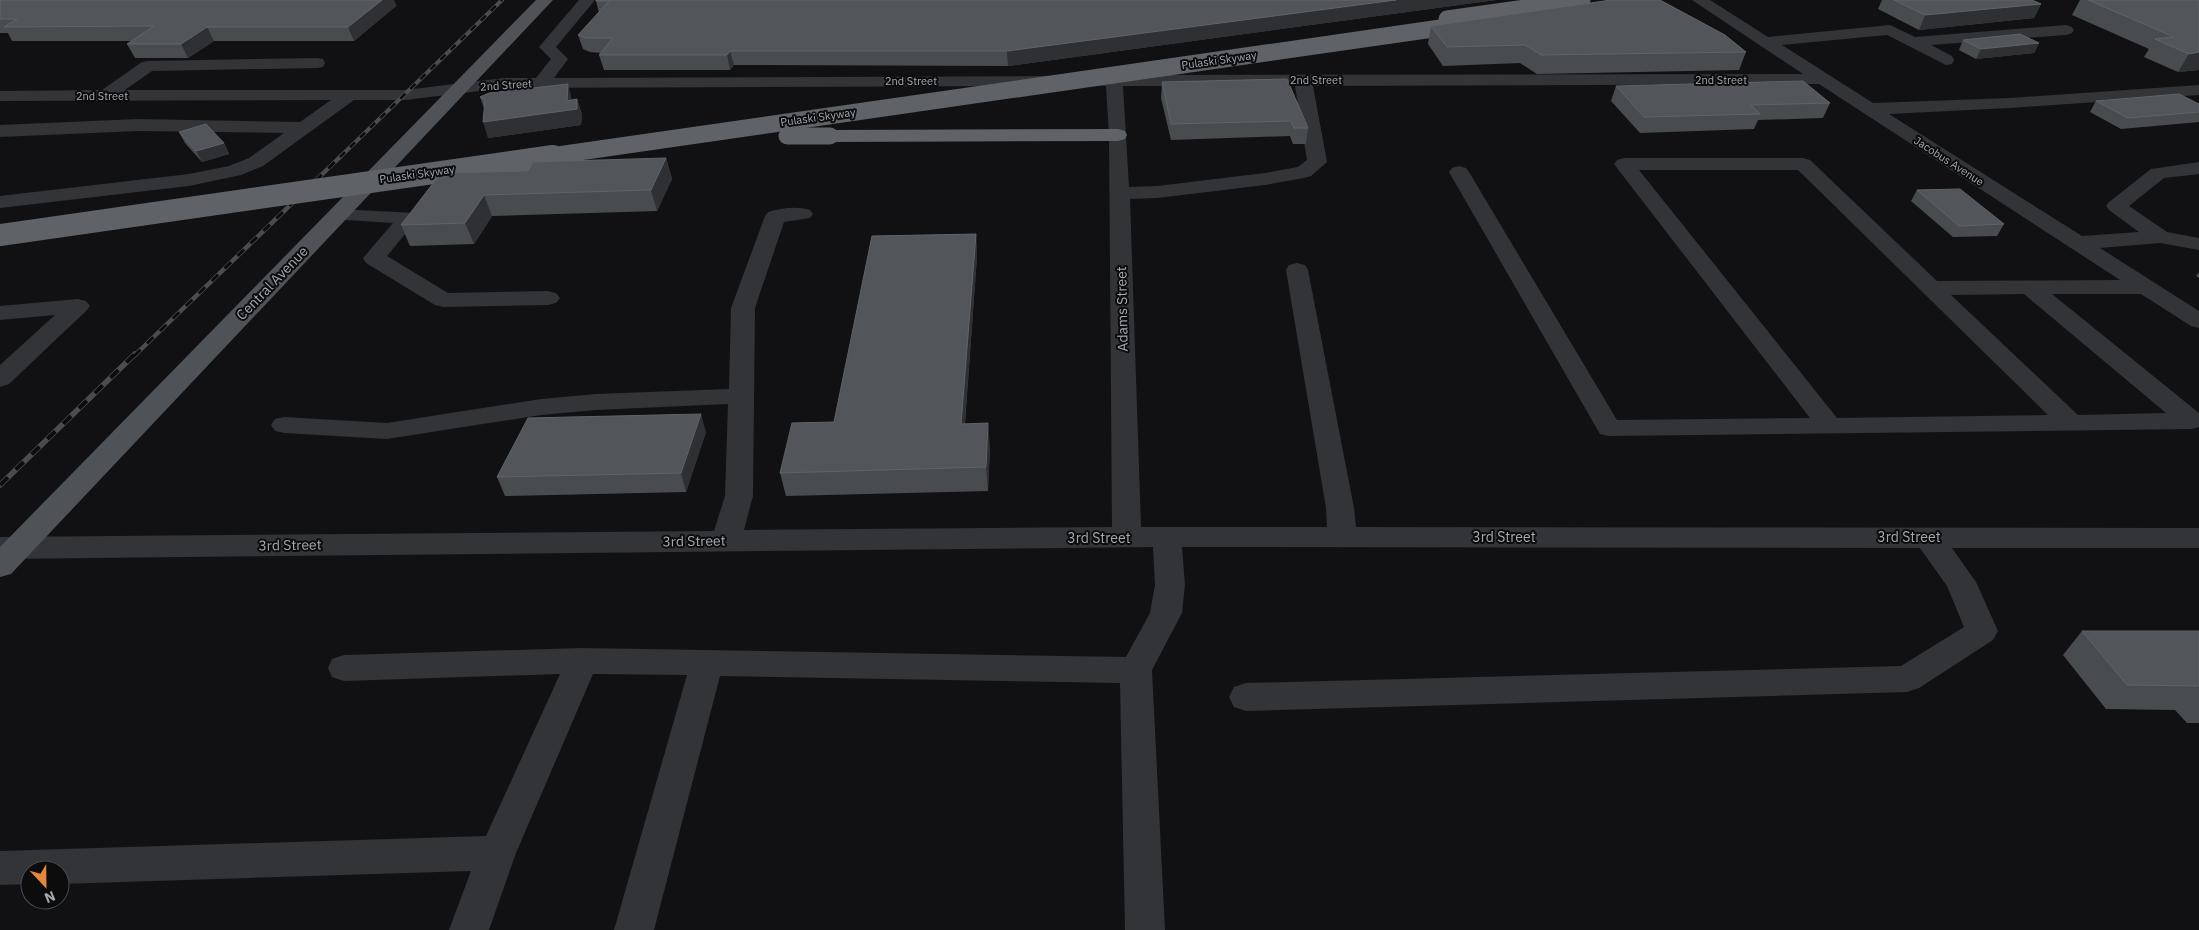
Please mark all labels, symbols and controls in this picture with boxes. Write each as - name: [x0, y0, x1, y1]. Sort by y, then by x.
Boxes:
- street label: Pulaski Skyway: [1181, 48, 1258, 72]
- street label: 2nd Street: [1290, 73, 1342, 87]
- street label: 2nd Street: [1695, 73, 1747, 87]
- street label: 2nd Street: [885, 74, 937, 88]
- street label: 2nd Street: [480, 76, 533, 94]
- street label: 2nd Street: [76, 89, 128, 103]
- street label: Pulaski Skyway: [780, 105, 857, 129]
- street label: Jacobus Avenue: [1911, 133, 1987, 189]
- street label: Pulaski Skyway: [379, 162, 456, 186]
- street label: Central Avenue: [232, 242, 312, 324]
- street label: Adams Street: [1112, 266, 1132, 352]
- street label: 3rd Street: [1472, 528, 1536, 546]
- street label: 3rd Street: [1877, 528, 1941, 546]
- street label: 3rd Street: [1067, 529, 1131, 547]
- street label: 3rd Street: [662, 531, 726, 551]
- street label: 3rd Street: [258, 535, 322, 555]
- north arrow: [20, 860, 70, 910]
- text: N: [42, 887, 58, 907]

